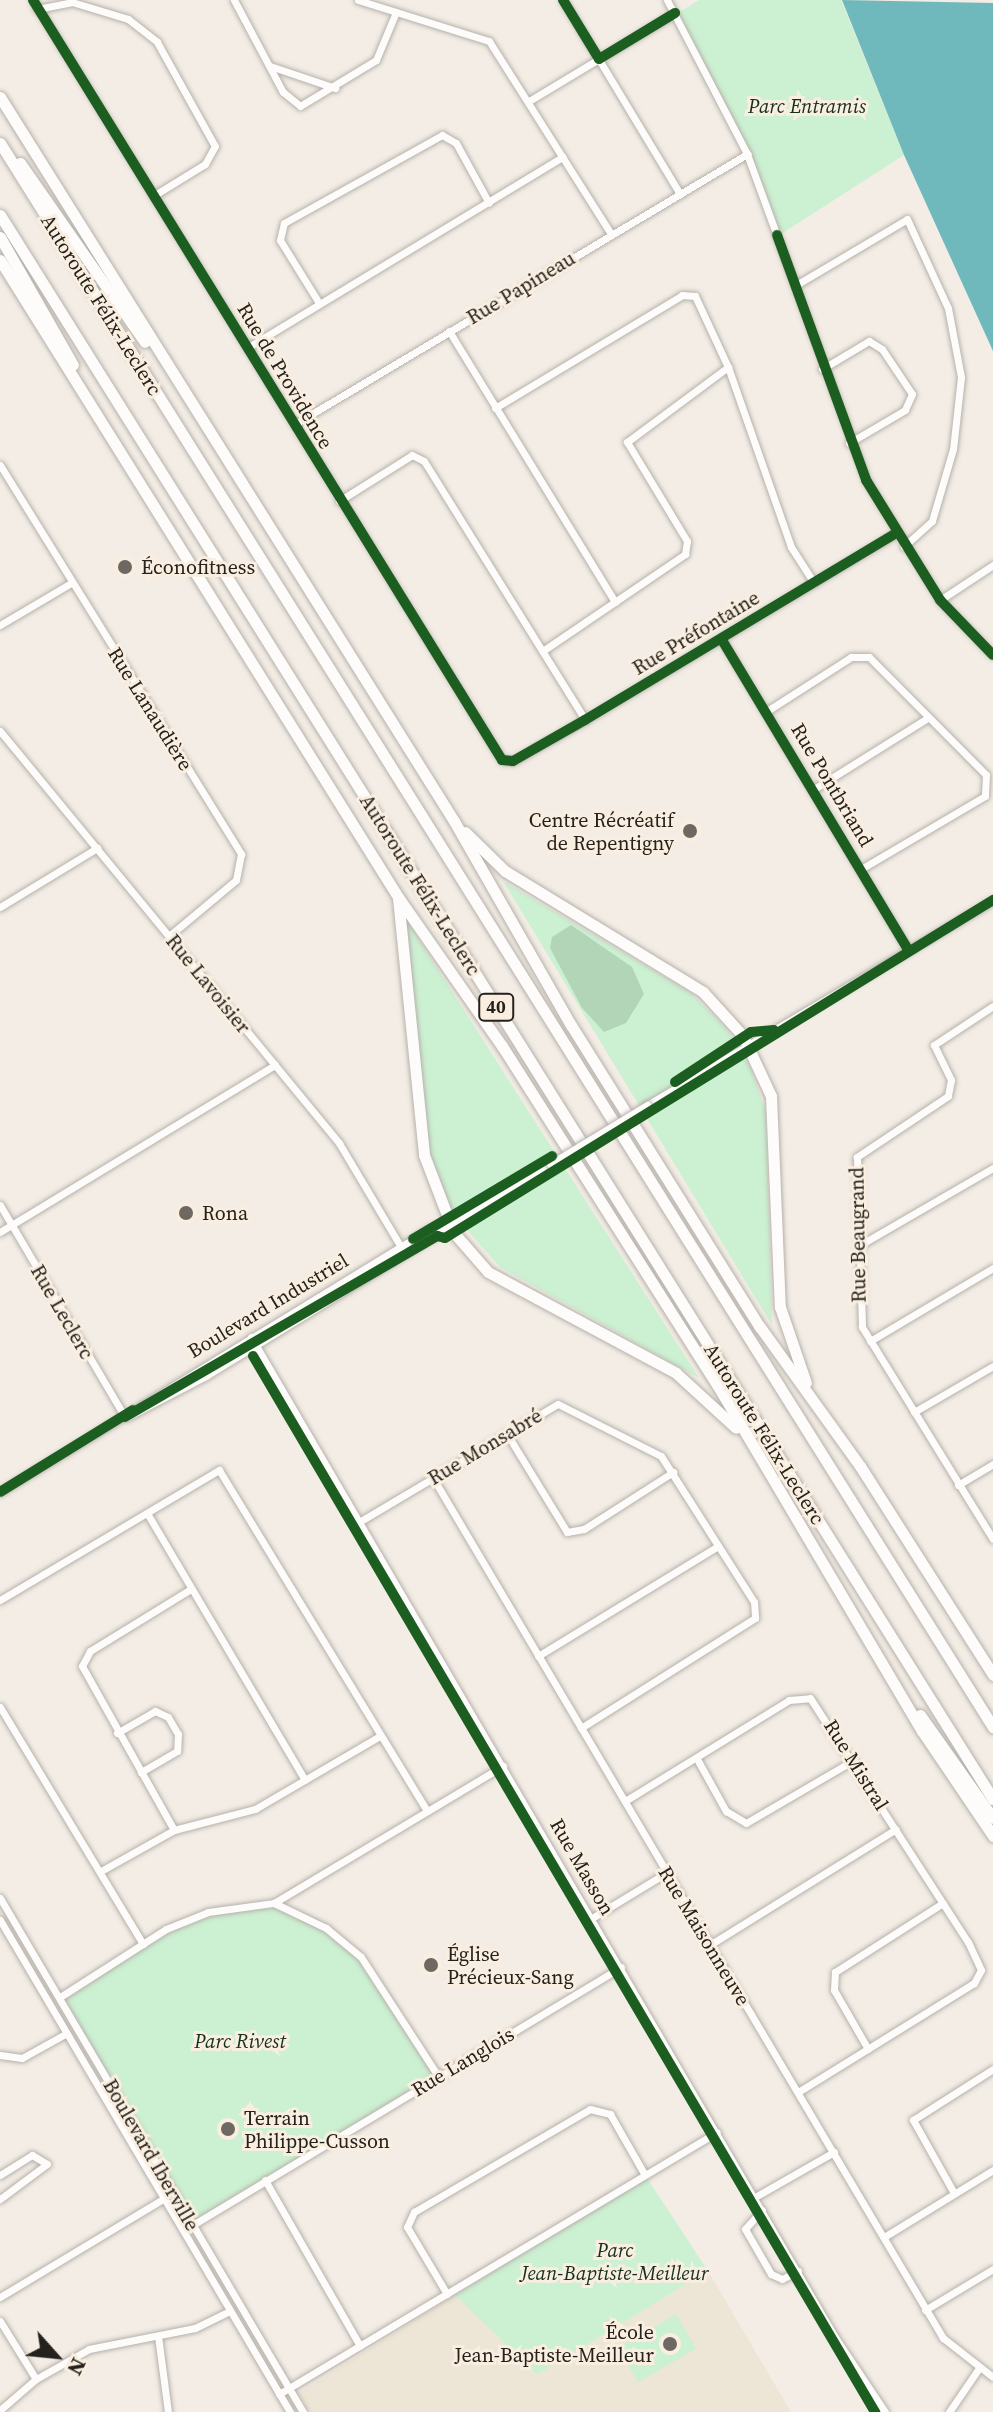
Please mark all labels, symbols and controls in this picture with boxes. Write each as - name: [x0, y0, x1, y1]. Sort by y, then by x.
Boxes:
- park label: Parc Entramis: [748, 94, 866, 118]
- street label: Autoroute Félix-Leclerc: [35, 210, 167, 400]
- street label: Rue Papineau: [462, 246, 580, 330]
- street label: Rue de Providence: [232, 299, 338, 453]
- place label: Éconofitness: [141, 555, 255, 579]
- marker: Éconofitness: [116, 558, 134, 576]
- street label: Rue Préfontaine: [628, 586, 764, 680]
- street label: Rue Lanaudière: [103, 643, 197, 775]
- street label: Rue Pontbriand: [786, 719, 878, 851]
- street label: Autoroute Félix-Leclerc: [354, 790, 486, 980]
- place label: Centre Récréatif de Repentigny: [529, 808, 674, 855]
- marker: Centre Récréatif de Repentigny: [681, 822, 699, 840]
- street label: Rue Lavoisier: [161, 930, 255, 1038]
- road number: 40: [478, 993, 514, 1021]
- street label: Rue Beaugrand: [845, 1167, 871, 1303]
- place label: Rona: [202, 1201, 248, 1225]
- marker: Rona: [177, 1204, 195, 1222]
- street label: Boulevard Industriel: [183, 1249, 353, 1363]
- street label: Rue Leclerc: [25, 1261, 99, 1363]
- street label: Autoroute Félix-Leclerc: [698, 1339, 830, 1529]
- street label: Rue Monsabré: [424, 1404, 546, 1490]
- street label: Rue Mistral: [819, 1715, 893, 1815]
- street label: Rue Masson: [545, 1814, 619, 1920]
- street label: Rue Maisonneuve: [653, 1862, 755, 2010]
- place label: Église Précieux-Sang: [447, 1942, 574, 1989]
- marker: Église Précieux-Sang: [422, 1956, 440, 1974]
- street label: Rue Langlois: [408, 2022, 518, 2102]
- park label: Parc Rivest: [194, 2029, 286, 2053]
- street label: Boulevard Iberville: [98, 2075, 204, 2235]
- place label: Terrain Philippe-Cusson: [244, 2106, 390, 2153]
- marker: Terrain Philippe-Cusson: [219, 2120, 237, 2138]
- park label: Parc Jean-Baptiste-Meilleur: [521, 2238, 709, 2285]
- north arrow: [16, 2316, 96, 2396]
- place label: École Jean-Baptiste-Meilleur: [455, 2320, 654, 2367]
- marker: École Jean-Baptiste-Meilleur: [661, 2335, 679, 2353]
- text: N: [60, 2353, 94, 2381]

